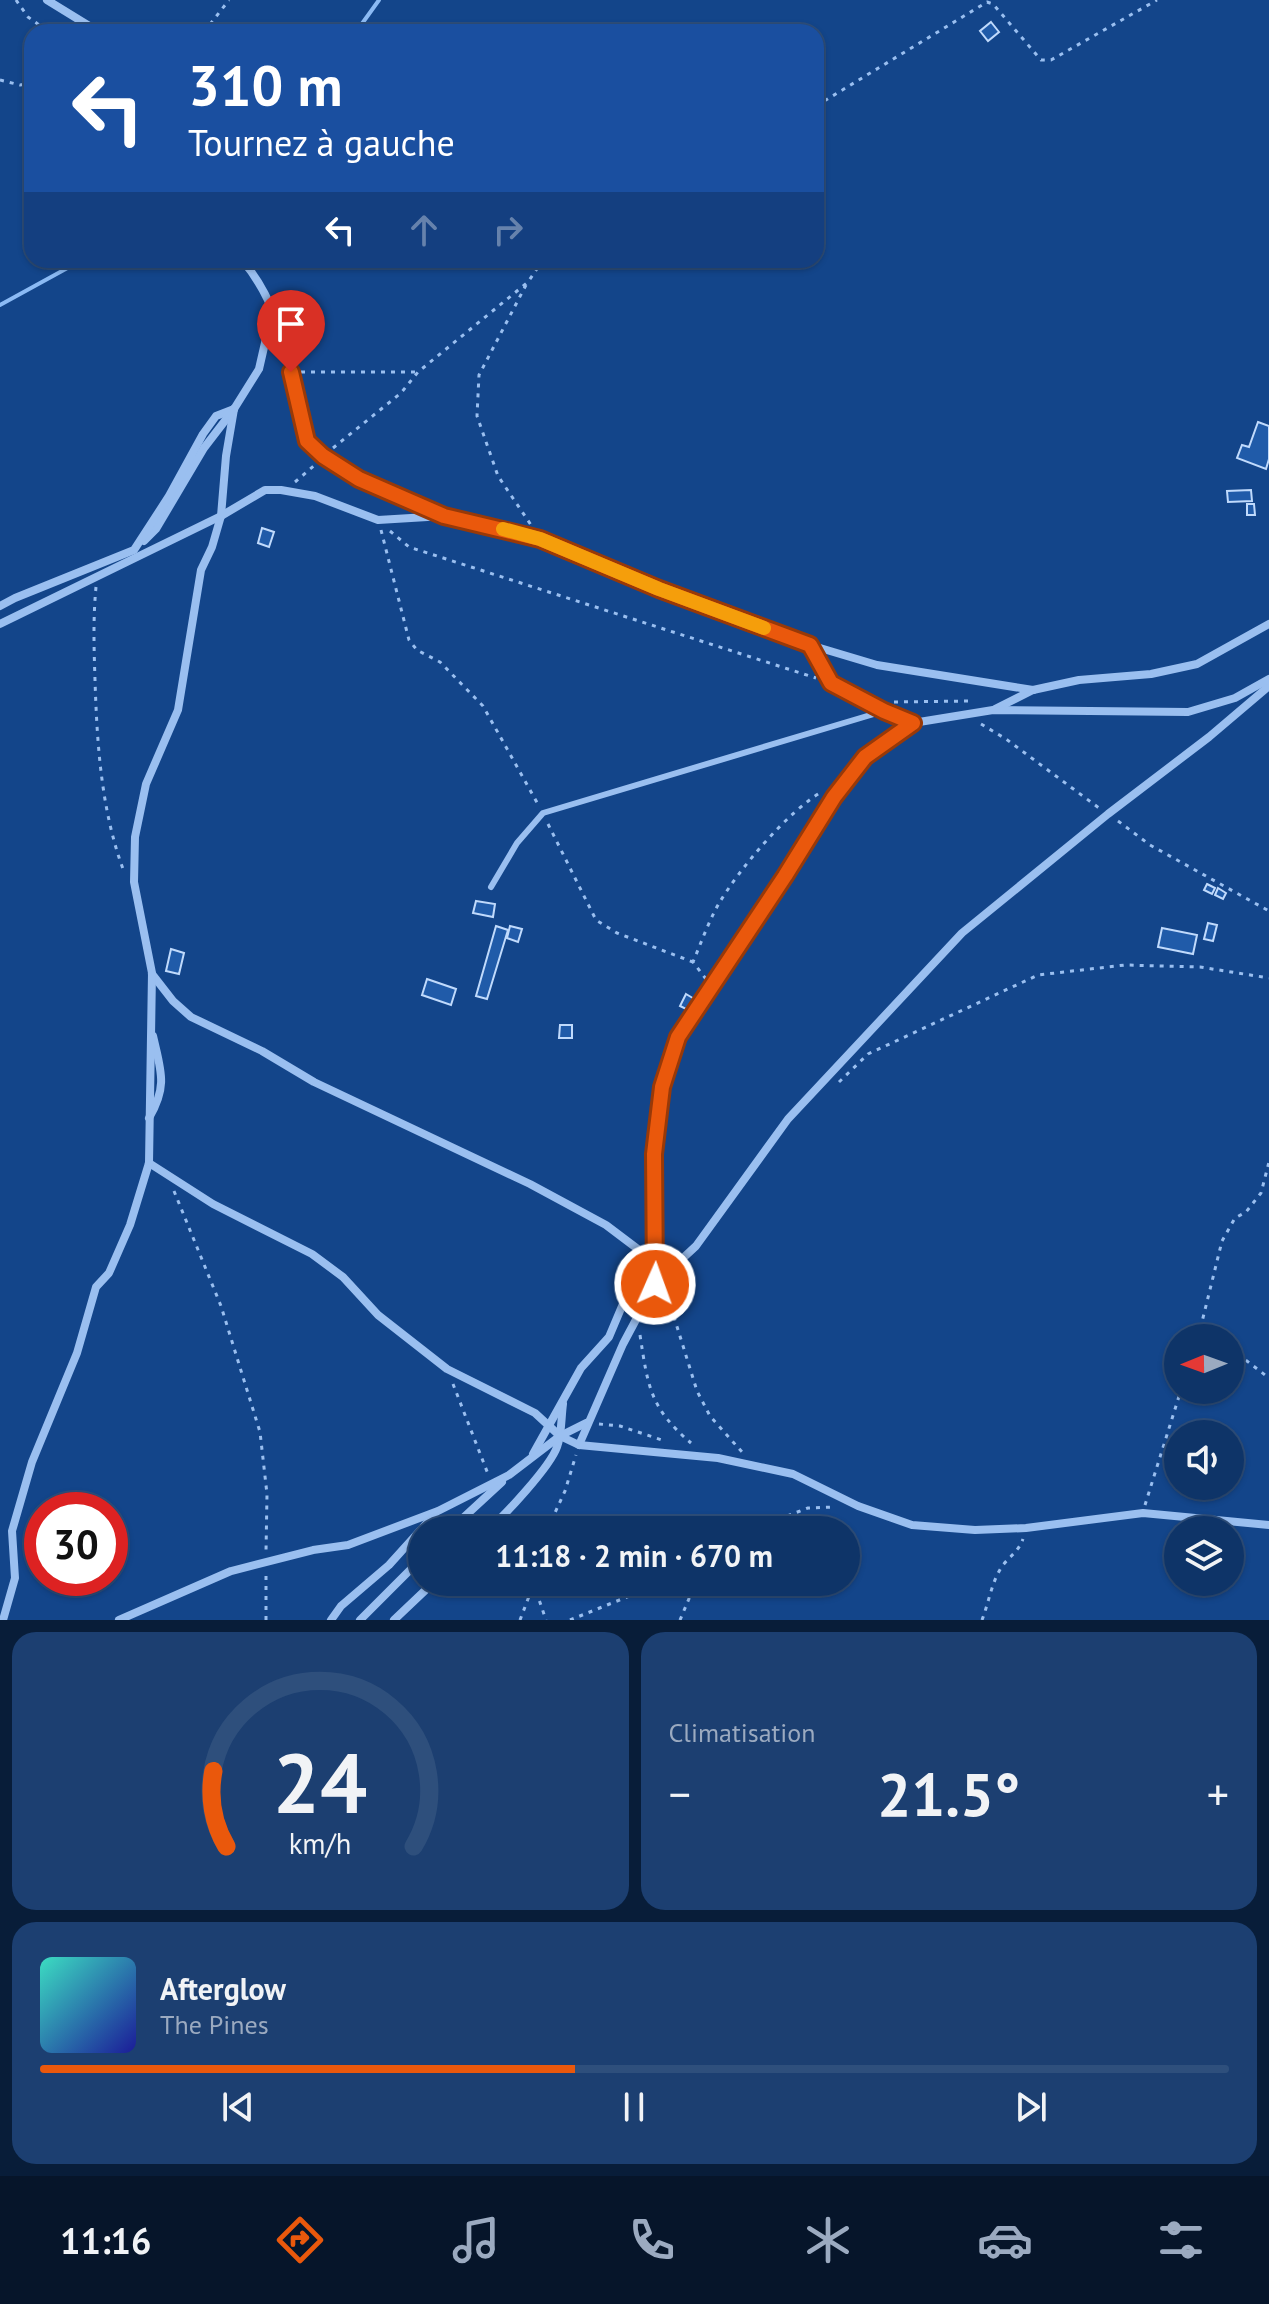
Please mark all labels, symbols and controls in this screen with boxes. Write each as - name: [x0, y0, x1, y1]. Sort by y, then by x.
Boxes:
- text: 310 m: [188, 49, 343, 121]
- icon: left: [56, 56, 160, 160]
- text: Tournez à gauche: [188, 119, 455, 166]
- icon: left: [318, 208, 362, 252]
- icon: ahead: [402, 208, 446, 252]
- icon: right: [486, 208, 530, 252]
- pin: [257, 290, 325, 372]
- icon: arrive: [269, 302, 313, 346]
- position arrow: [613, 1242, 697, 1326]
- north arrow: [1164, 1324, 1244, 1404]
- map controls: [1164, 1324, 1244, 1596]
- button: sound: [1164, 1420, 1244, 1500]
- speed limit sign: 30: [24, 1492, 128, 1596]
- button: layers: [1164, 1516, 1244, 1596]
- text: 11:18 · 2 min · 670 m: [495, 1536, 773, 1575]
- text: Climatisation: [669, 1716, 815, 1749]
- text: 24: [273, 1728, 367, 1836]
- text: 21.5°: [877, 1755, 1020, 1833]
- text: −: [669, 1765, 691, 1822]
- text: +: [1207, 1765, 1229, 1822]
- text: km/h: [289, 1825, 352, 1862]
- text: Afterglow: [160, 1969, 286, 2008]
- text: The Pines: [160, 2008, 269, 2041]
- icon: previous: [216, 2085, 260, 2129]
- icon: pause: [612, 2085, 656, 2129]
- icon: next: [1009, 2085, 1053, 2129]
- icon: directions: [272, 2212, 328, 2268]
- icon: music: [448, 2212, 504, 2268]
- icon: phone: [624, 2212, 680, 2268]
- icon: climate: [800, 2212, 856, 2268]
- icon: car: [977, 2212, 1033, 2268]
- icon: filters: [1153, 2212, 1209, 2268]
- text: 11:16: [60, 2217, 151, 2264]

